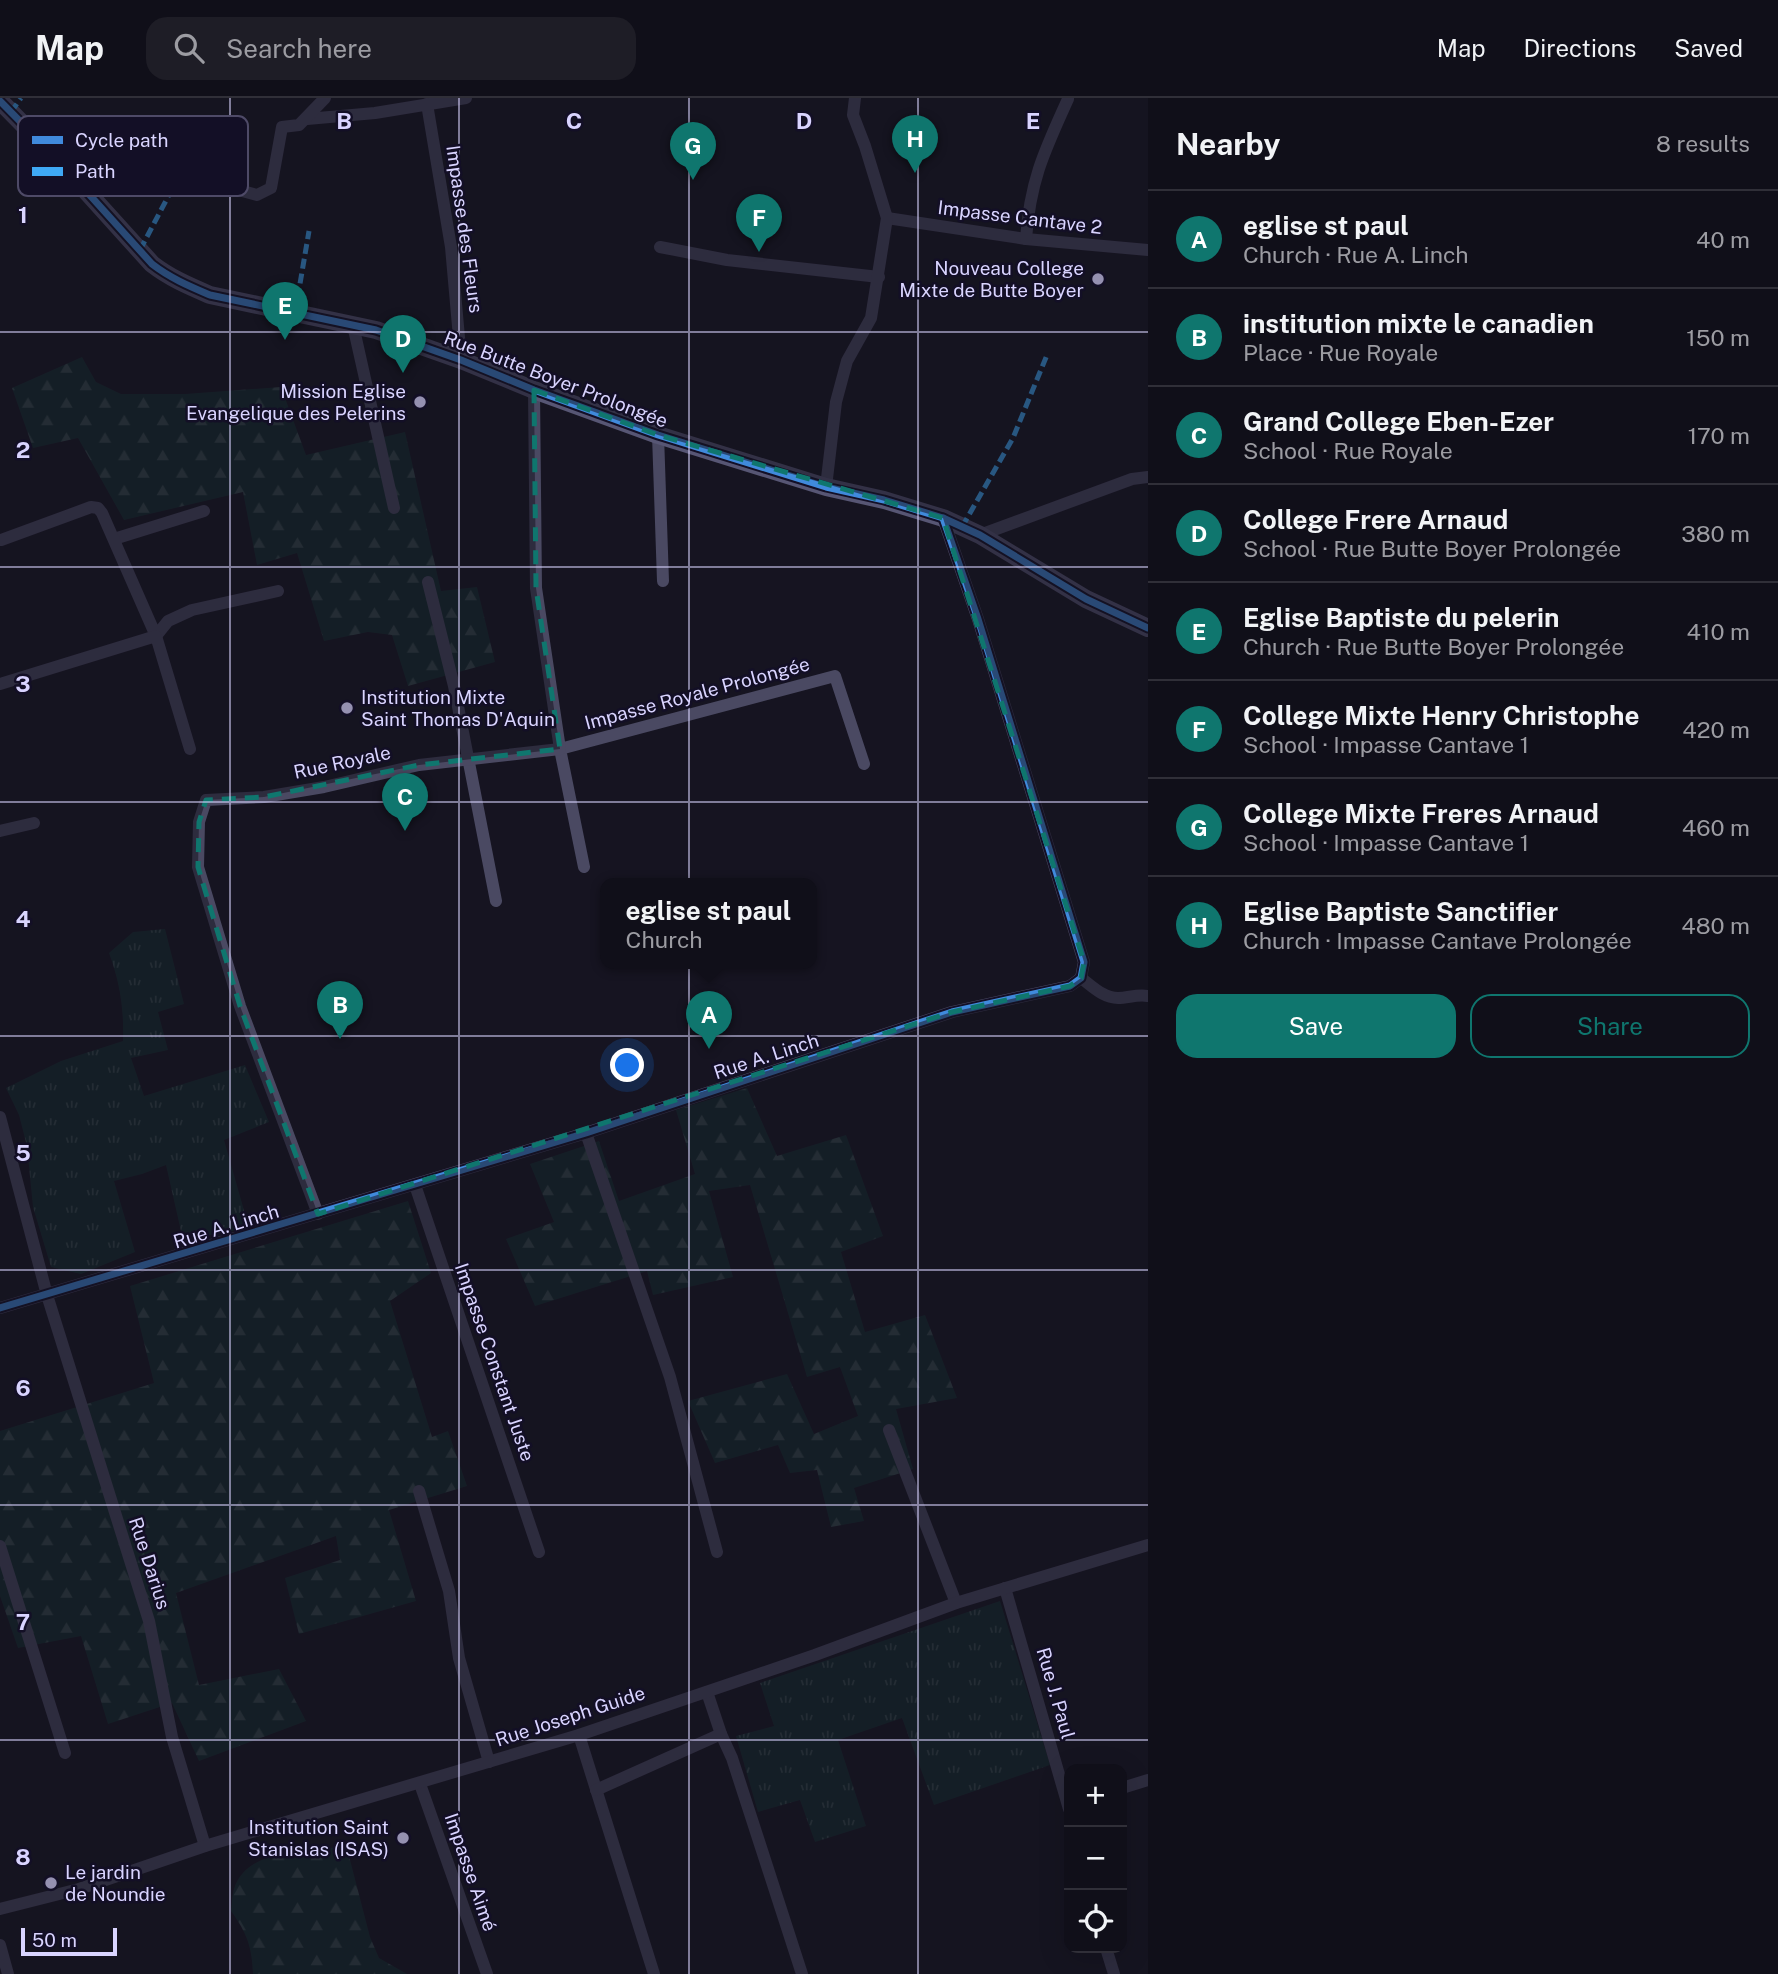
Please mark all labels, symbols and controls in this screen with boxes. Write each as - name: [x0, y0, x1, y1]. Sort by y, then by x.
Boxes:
- search box: [146, 17, 636, 80]
- text: Map: [35, 29, 104, 67]
- icon: search: [170, 29, 208, 67]
- text: Search here: [226, 33, 372, 64]
- text: Map: [1437, 34, 1486, 62]
- text: Directions: [1524, 34, 1636, 62]
- text: Saved: [1674, 34, 1743, 62]
- text: B: [336, 107, 352, 134]
- text: C: [566, 107, 582, 134]
- text: D: [796, 107, 812, 134]
- text: E: [1026, 107, 1040, 134]
- pin: H: [892, 115, 938, 173]
- legend: [18, 116, 248, 196]
- pin: G: [670, 122, 716, 180]
- text: Nearby: [1176, 126, 1280, 162]
- text: Cycle path: [75, 129, 168, 151]
- text: 8 results: [1656, 130, 1750, 157]
- street label: Impasse des Fleurs: [442, 144, 488, 314]
- text: Path: [75, 160, 115, 182]
- pin: F: [736, 194, 782, 252]
- street label: Impasse Cantave 2: [937, 196, 1103, 238]
- text: 1: [18, 201, 28, 228]
- text: eglise st paul: [1243, 210, 1409, 241]
- text: A: [1191, 226, 1207, 253]
- text: 40 m: [1696, 226, 1750, 253]
- text: Church · Rue A. Linch: [1243, 241, 1469, 268]
- place label: Nouveau College Mixte de Butte Boyer: [899, 257, 1084, 301]
- marker: Nouveau College Mixte de Butte Boyer: [1090, 271, 1106, 287]
- pin: E: [262, 282, 308, 340]
- text: institution mixte le canadien: [1243, 308, 1594, 339]
- pin: D: [380, 315, 426, 373]
- text: B: [1191, 324, 1207, 351]
- text: 150 m: [1686, 324, 1750, 351]
- street label: Rue Butte Boyer Prolongée: [441, 326, 671, 432]
- text: Place · Rue Royale: [1243, 339, 1438, 366]
- place label: Mission Eglise Evangelique des Pelerins: [186, 380, 406, 424]
- marker: Mission Eglise Evangelique des Pelerins: [412, 394, 428, 410]
- text: Grand College Eben-Ezer: [1243, 406, 1554, 437]
- text: C: [1191, 422, 1207, 449]
- text: 170 m: [1688, 422, 1750, 449]
- text: 2: [16, 436, 30, 463]
- text: School · Rue Royale: [1243, 437, 1453, 464]
- text: College Frere Arnaud: [1243, 504, 1508, 535]
- text: D: [1191, 520, 1207, 547]
- text: 380 m: [1681, 520, 1750, 547]
- text: School · Rue Butte Boyer Prolongée: [1243, 535, 1621, 562]
- text: Eglise Baptiste du pelerin: [1243, 602, 1560, 633]
- text: E: [1192, 618, 1206, 645]
- text: 410 m: [1687, 618, 1750, 645]
- text: Church · Rue Butte Boyer Prolongée: [1243, 633, 1624, 660]
- street label: Impasse Royale Prolongée: [582, 652, 812, 734]
- text: 3: [15, 670, 31, 697]
- place label: Institution Mixte Saint Thomas D'Aquin: [361, 686, 555, 730]
- marker: Institution Mixte Saint Thomas D'Aquin: [339, 700, 355, 716]
- text: College Mixte Henry Christophe: [1243, 700, 1639, 731]
- text: F: [1192, 716, 1206, 743]
- text: 420 m: [1682, 716, 1750, 743]
- text: School · Impasse Cantave 1: [1243, 731, 1529, 758]
- street label: Rue Royale: [291, 741, 393, 783]
- pin: C: [382, 773, 428, 831]
- text: College Mixte Freres Arnaud: [1243, 798, 1599, 829]
- text: G: [1190, 814, 1208, 841]
- text: 460 m: [1682, 814, 1750, 841]
- text: School · Impasse Cantave 1: [1243, 829, 1529, 856]
- popup: [600, 878, 817, 969]
- text: eglise st paul: [626, 895, 791, 926]
- text: Eglise Baptiste Sanctifier: [1243, 896, 1558, 927]
- text: 4: [15, 905, 31, 932]
- text: H: [1190, 912, 1208, 939]
- text: 480 m: [1681, 912, 1750, 939]
- text: Church: [626, 926, 703, 953]
- text: Church · Impasse Cantave Prolongée: [1243, 927, 1632, 954]
- pin: B: [317, 981, 363, 1039]
- pin: A: [686, 991, 732, 1049]
- button: Save: [1176, 994, 1456, 1058]
- button: Share: [1470, 994, 1750, 1058]
- street label: Rue A. Linch: [711, 1029, 821, 1083]
- your location: [610, 1048, 644, 1082]
- text: 5: [15, 1139, 31, 1166]
- street label: Rue A. Linch: [171, 1200, 281, 1252]
- street label: Impasse Constant Juste: [451, 1260, 539, 1464]
- text: 6: [15, 1374, 31, 1401]
- street label: Rue Darius: [125, 1514, 175, 1612]
- text: 7: [16, 1608, 30, 1635]
- street label: Rue J. Paul: [1032, 1645, 1080, 1741]
- street label: Rue Joseph Guide: [492, 1681, 648, 1751]
- map controls: [1064, 1764, 1127, 1953]
- button: +: [1064, 1764, 1127, 1827]
- street label: Impasse Aimé: [441, 1810, 501, 1934]
- place label: Institution Saint Stanislas (ISAS): [248, 1816, 389, 1860]
- button: −: [1064, 1827, 1127, 1890]
- marker: Institution Saint Stanislas (ISAS): [395, 1830, 411, 1846]
- text: 8: [15, 1843, 31, 1870]
- place label: Le jardin de Noundie: [65, 1861, 166, 1905]
- marker: Le jardin de Noundie: [43, 1875, 59, 1891]
- button: locate: [1064, 1890, 1127, 1953]
- scale bar: [21, 1925, 117, 1957]
- text: 50 m: [32, 1929, 77, 1951]

